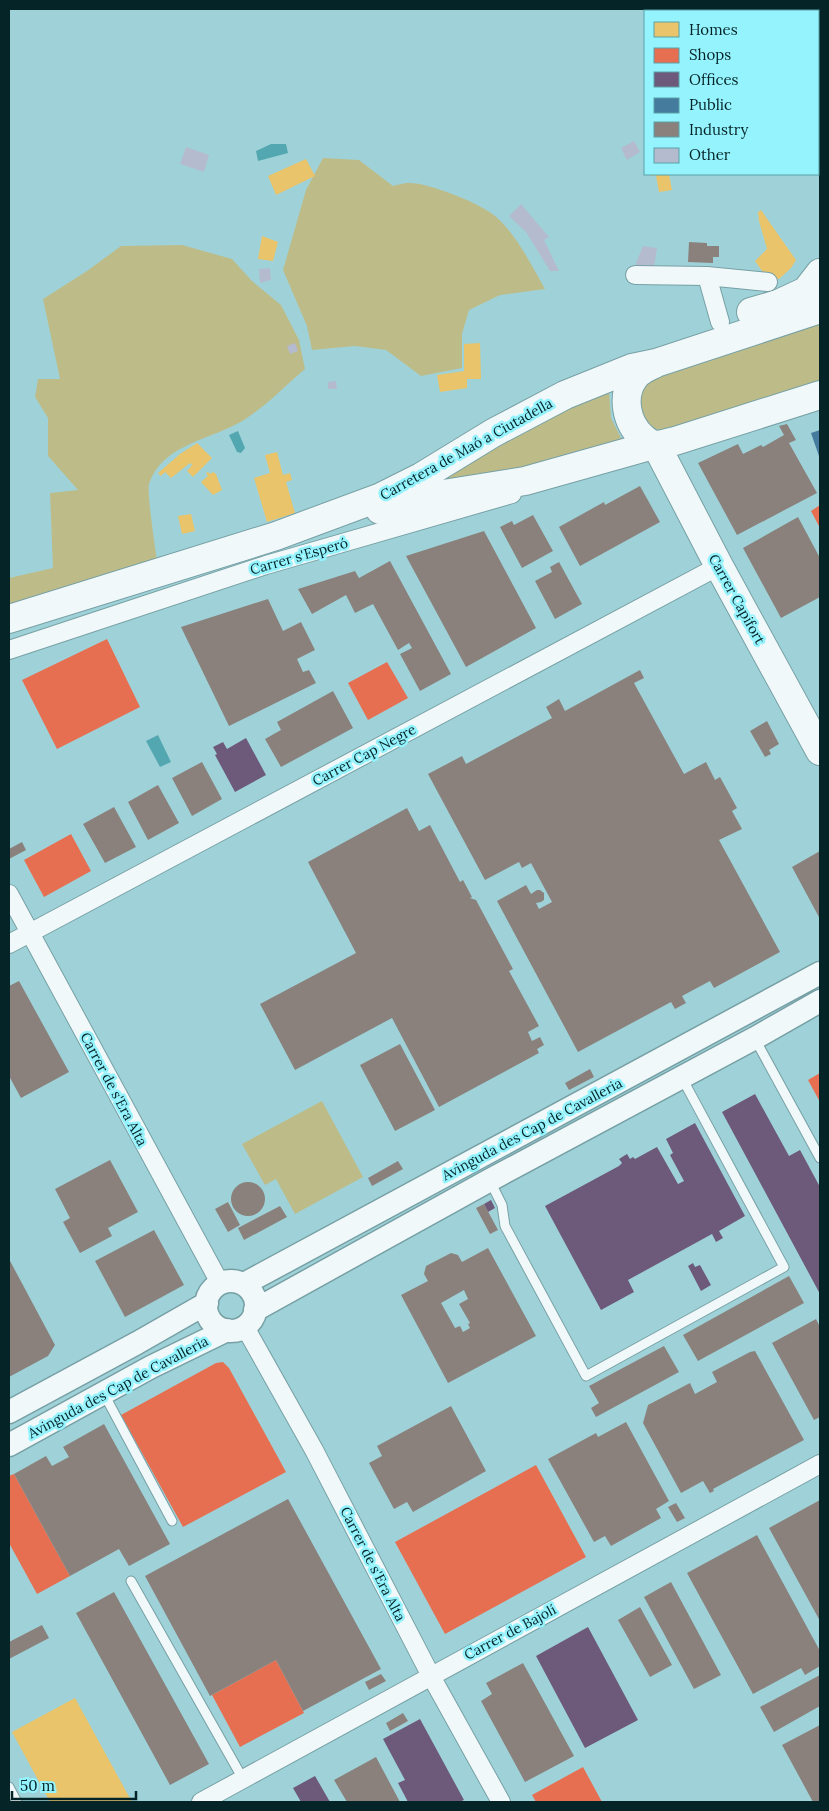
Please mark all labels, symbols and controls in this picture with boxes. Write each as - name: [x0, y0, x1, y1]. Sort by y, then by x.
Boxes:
- legend: [644, 10, 819, 175]
- text: Homes: [689, 20, 738, 39]
- text: Shops: [689, 45, 731, 64]
- text: Offices: [689, 70, 739, 89]
- text: Public: [689, 95, 732, 114]
- text: Industry: [689, 120, 748, 139]
- text: Other: [689, 145, 731, 164]
- street label: Carretera de Maó a Ciutadella: [377, 394, 555, 504]
- street label: Carrer s'Esperó: [248, 533, 350, 579]
- street label: Carrer Capifort: [705, 551, 769, 648]
- street label: Carrer Cap Negre: [309, 720, 419, 790]
- street label: Carrer de s'Era Alta: [76, 1029, 152, 1149]
- street label: Avinguda des Cap de Cavalleria: [438, 1074, 625, 1185]
- street label: Avinguda des Cap de Cavalleria: [24, 1332, 211, 1443]
- street label: Carrer de s'Era Alta: [336, 1504, 410, 1624]
- street label: Carrer de Bajolí: [461, 1600, 559, 1664]
- scale bar: [12, 1768, 136, 1800]
- text: 50 m: [20, 1776, 55, 1795]

